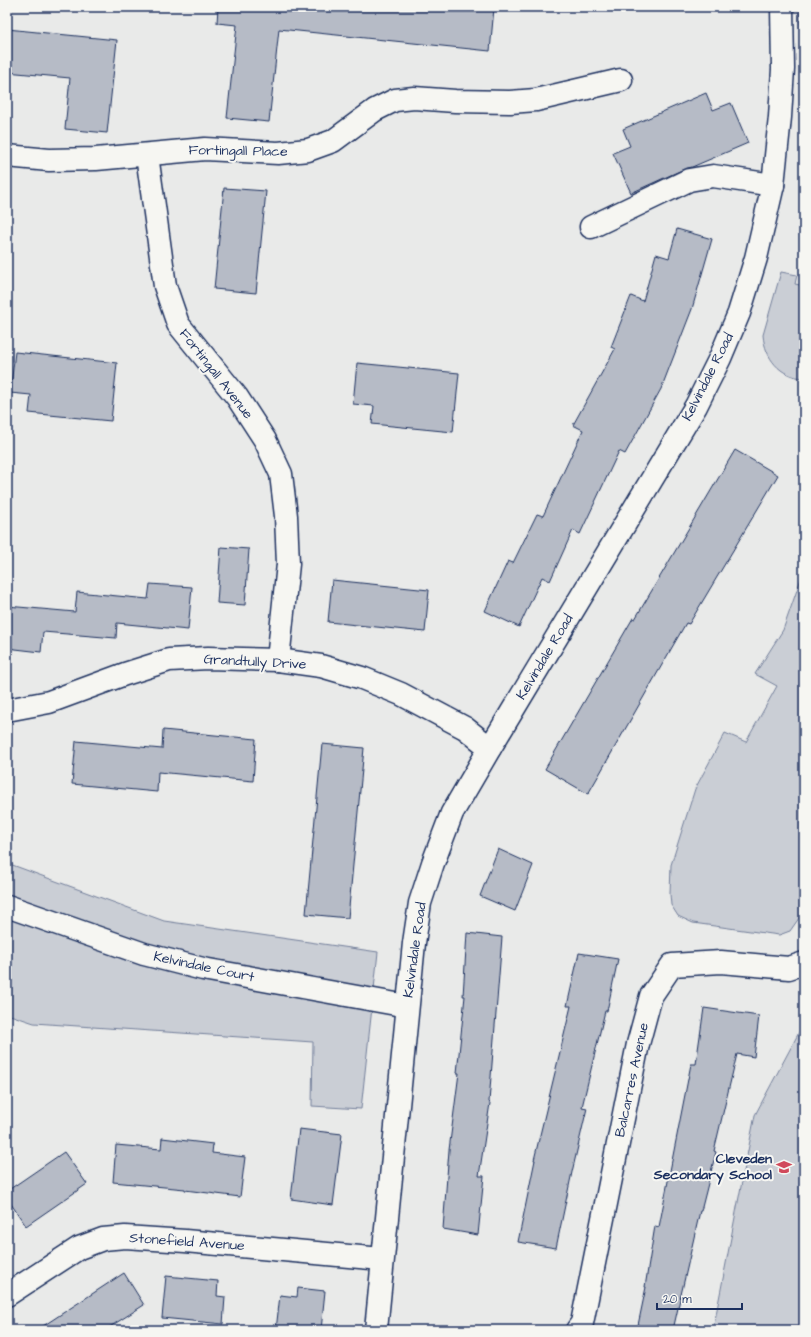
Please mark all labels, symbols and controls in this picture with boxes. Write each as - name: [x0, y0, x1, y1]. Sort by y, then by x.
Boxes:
- street label: Fortingall Place: [188, 140, 288, 162]
- street label: Fortingall Avenue: [174, 325, 258, 424]
- street label: Kelvindale Road: [677, 329, 739, 425]
- street label: Kelvindale Road: [512, 611, 578, 703]
- street label: Grandtully Drive: [203, 649, 307, 675]
- street label: Kelvindale Road: [398, 901, 432, 999]
- street label: Kelvindale Court: [152, 947, 257, 988]
- street label: Balcarres Avenue: [610, 1021, 654, 1139]
- place label: Cleveden Secondary School: [653, 1149, 773, 1185]
- school or university icon: Cleveden Secondary School: [775, 1158, 793, 1176]
- street label: Stonefield Avenue: [129, 1228, 246, 1256]
- scale bar: [657, 1285, 742, 1311]
- text: 20 m: [663, 1291, 692, 1308]

